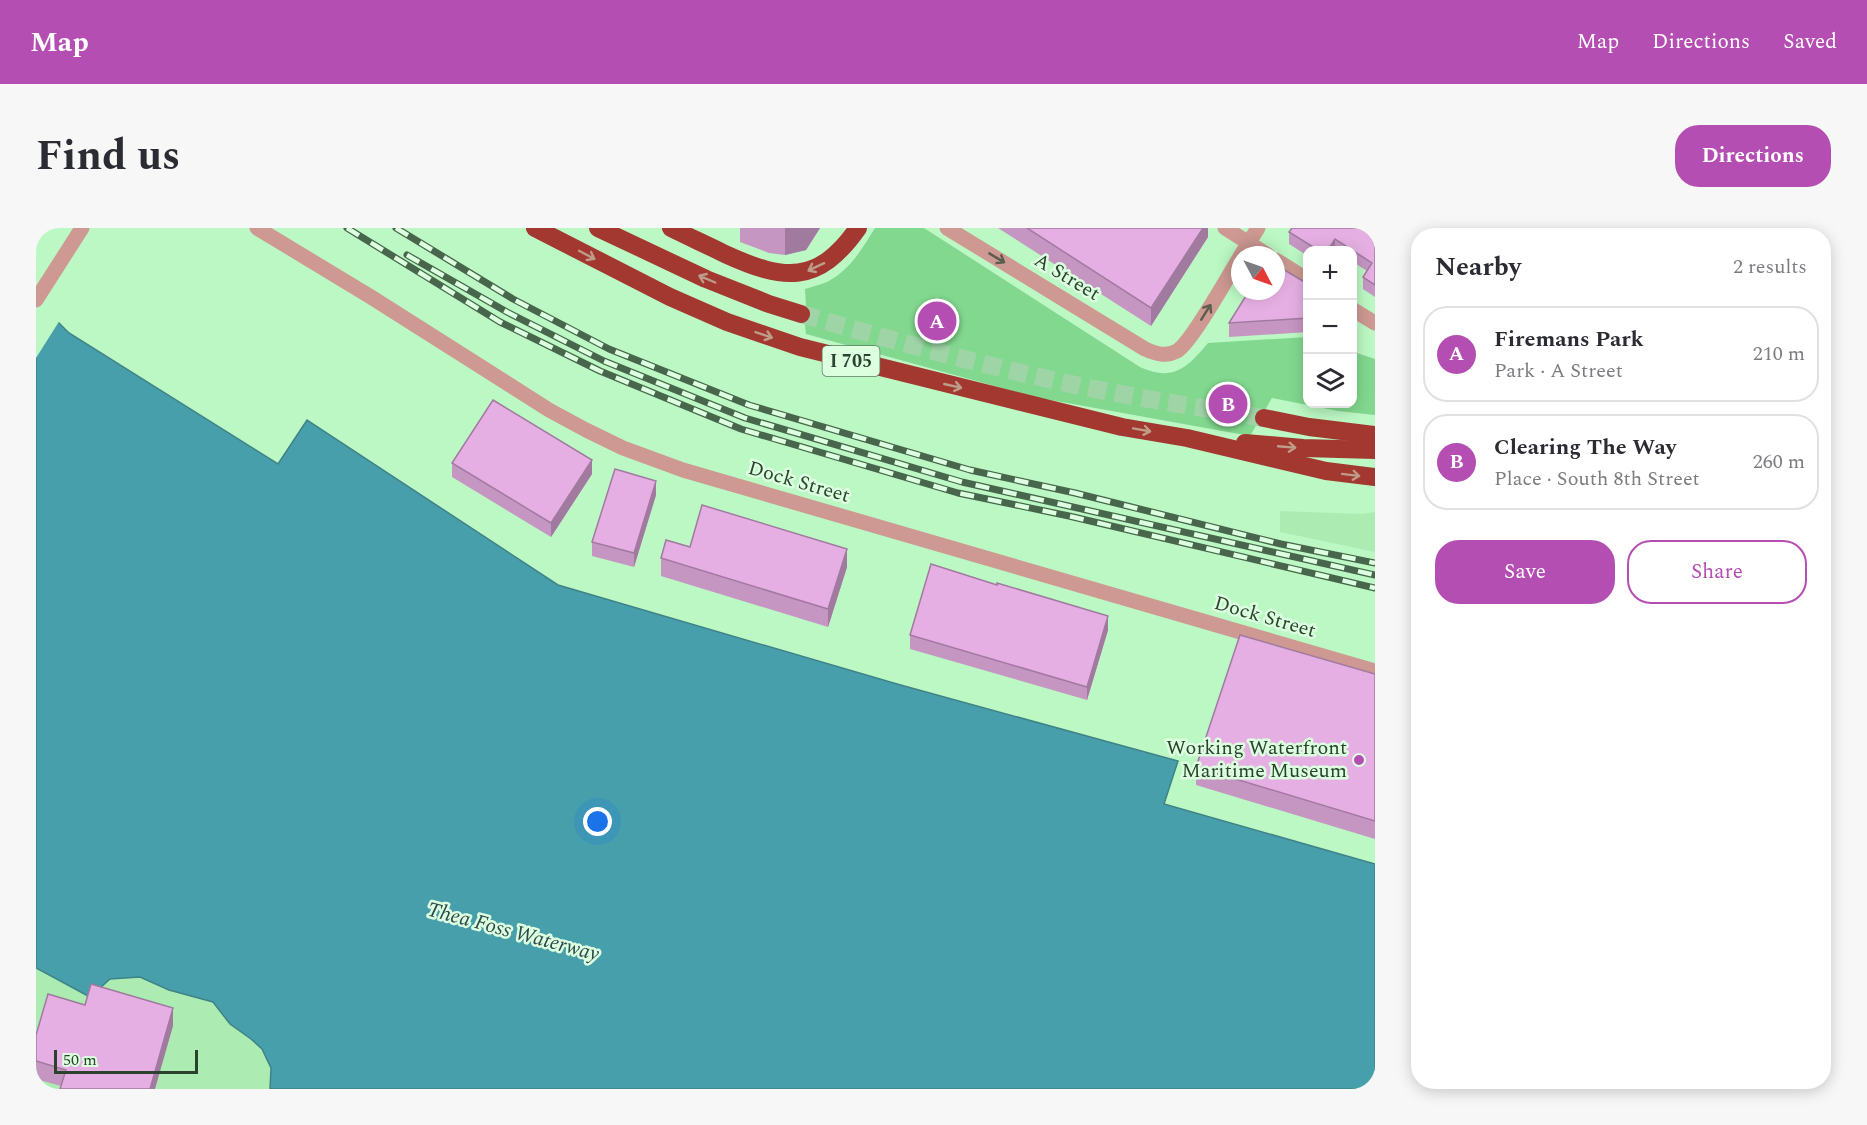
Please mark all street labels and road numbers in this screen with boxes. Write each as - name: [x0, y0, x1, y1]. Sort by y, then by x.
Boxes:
- street label: A Street: [1028, 245, 1106, 309]
- road number: I 705: [822, 346, 880, 376]
- street label: Dock Street: [745, 453, 853, 511]
- street label: Dock Street: [1211, 588, 1319, 646]

